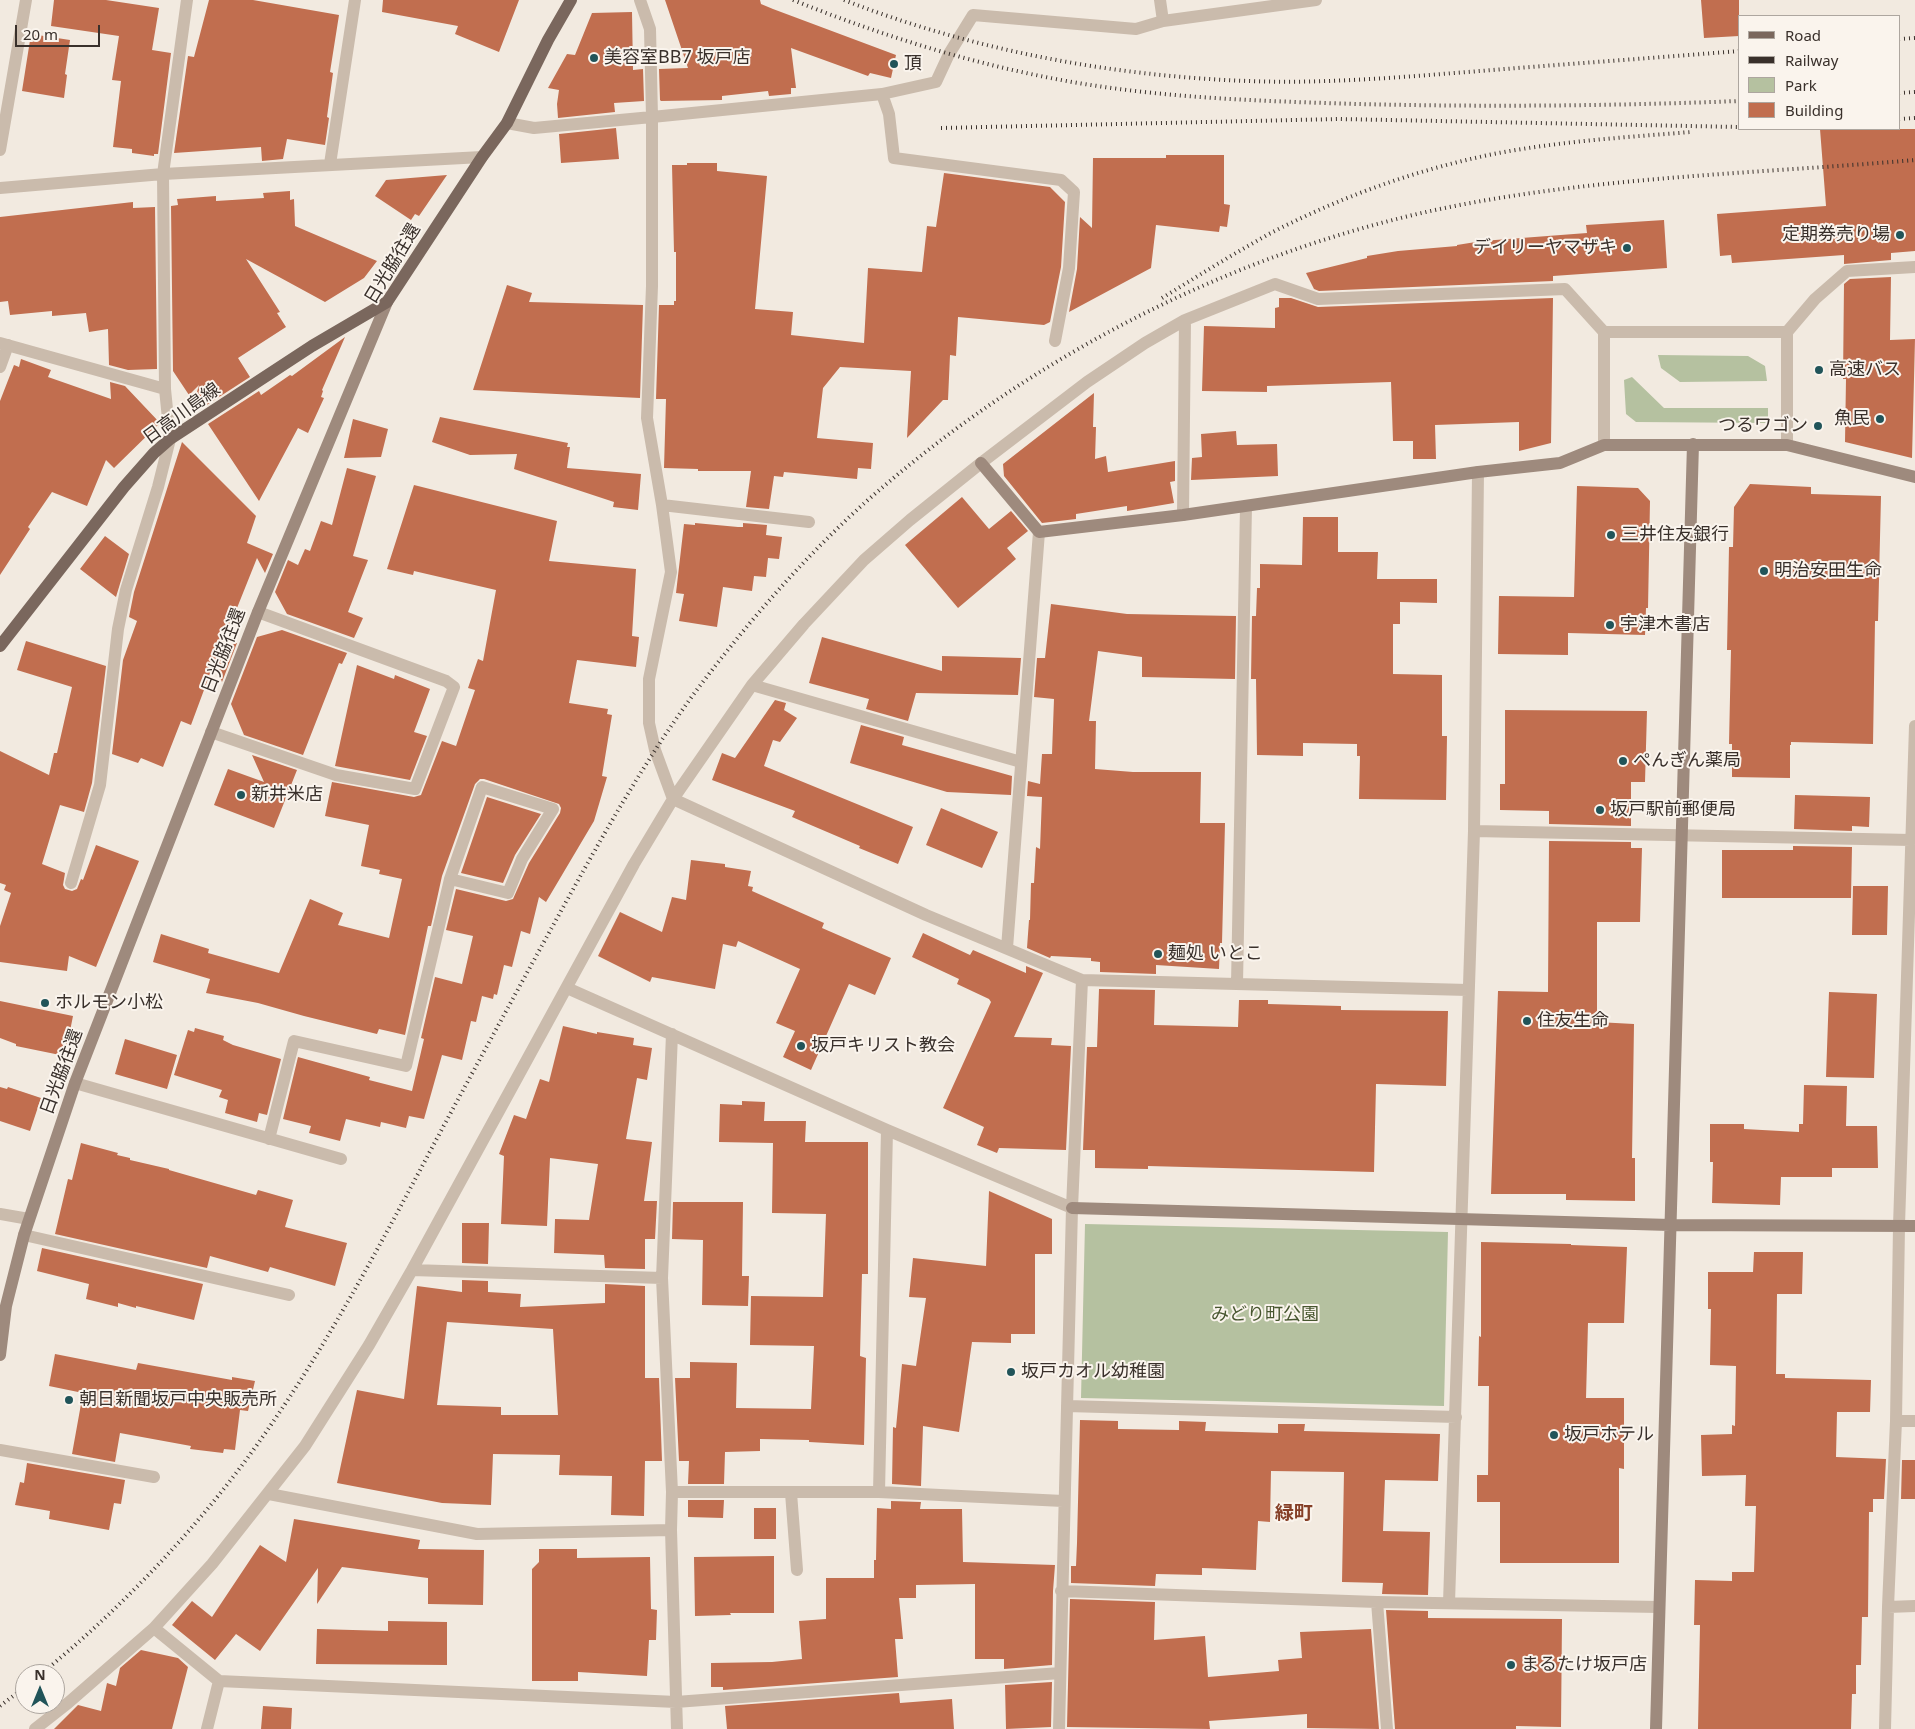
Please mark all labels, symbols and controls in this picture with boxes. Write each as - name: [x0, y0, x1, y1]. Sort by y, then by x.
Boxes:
- scale bar: [18, 15, 102, 47]
- legend: [1738, 15, 1900, 130]
- text: 20 m: [23, 24, 58, 44]
- text: Road: [1785, 25, 1821, 45]
- place label: 美容室BB7 坂戸店: [604, 47, 750, 69]
- text: Railway: [1785, 50, 1838, 70]
- marker: 美容室BB7 坂戸店: [588, 52, 600, 64]
- place label: 頂: [904, 53, 922, 75]
- marker: 頂: [888, 58, 900, 70]
- text: Park: [1785, 75, 1817, 95]
- text: Building: [1785, 100, 1843, 120]
- street label: 日光脇往還: [361, 220, 425, 308]
- place label: 定期券売り場: [1782, 224, 1890, 246]
- marker: 定期券売り場: [1894, 229, 1906, 241]
- place label: デイリーヤマザキ: [1473, 237, 1617, 259]
- marker: デイリーヤマザキ: [1621, 242, 1633, 254]
- place label: 高速バス: [1829, 359, 1901, 381]
- marker: 高速バス: [1813, 364, 1825, 376]
- street label: 日高川島線: [139, 379, 225, 449]
- place label: 魚民: [1834, 408, 1870, 430]
- marker: 魚民: [1874, 413, 1886, 425]
- place label: つるワゴン: [1718, 415, 1808, 437]
- marker: つるワゴン: [1812, 420, 1824, 432]
- place label: 三井住友銀行: [1621, 524, 1729, 546]
- marker: 三井住友銀行: [1605, 529, 1617, 541]
- place label: 明治安田生命: [1774, 560, 1882, 582]
- marker: 明治安田生命: [1758, 565, 1770, 577]
- street label: 日光脇往還: [198, 605, 250, 697]
- place label: 宇津木書店: [1620, 614, 1710, 636]
- marker: 宇津木書店: [1604, 619, 1616, 631]
- place label: ぺんぎん薬局: [1633, 750, 1741, 772]
- marker: ぺんぎん薬局: [1617, 755, 1629, 767]
- place label: 新井米店: [251, 784, 323, 806]
- marker: 新井米店: [235, 789, 247, 801]
- place label: 坂戸駅前郵便局: [1610, 799, 1736, 821]
- marker: 坂戸駅前郵便局: [1594, 804, 1606, 816]
- place label: 麺処 いとこ: [1168, 943, 1263, 965]
- marker: 麺処 いとこ: [1152, 948, 1164, 960]
- place label: ホルモン小松: [55, 992, 163, 1014]
- marker: ホルモン小松: [39, 997, 51, 1009]
- place label: 住友生命: [1537, 1010, 1609, 1032]
- marker: 住友生命: [1521, 1015, 1533, 1027]
- street label: 日光脇往還: [36, 1026, 88, 1118]
- place label: 坂戸キリスト教会: [811, 1035, 955, 1057]
- marker: 坂戸キリスト教会: [795, 1040, 807, 1052]
- park label: みどり町公園: [1211, 1304, 1319, 1326]
- place label: 坂戸カオル幼稚園: [1021, 1361, 1165, 1383]
- marker: 坂戸カオル幼稚園: [1005, 1366, 1017, 1378]
- place label: 朝日新聞坂戸中央販売所: [79, 1389, 277, 1411]
- marker: 朝日新聞坂戸中央販売所: [63, 1394, 75, 1406]
- place label: 坂戸ホテル: [1564, 1424, 1654, 1446]
- marker: 坂戸ホテル: [1548, 1429, 1560, 1441]
- district label: 緑町: [1275, 1503, 1313, 1525]
- place label: まるたけ坂戸店: [1521, 1654, 1647, 1676]
- marker: まるたけ坂戸店: [1505, 1659, 1517, 1671]
- north arrow: [15, 1664, 65, 1714]
- text: N: [34, 1665, 46, 1684]

